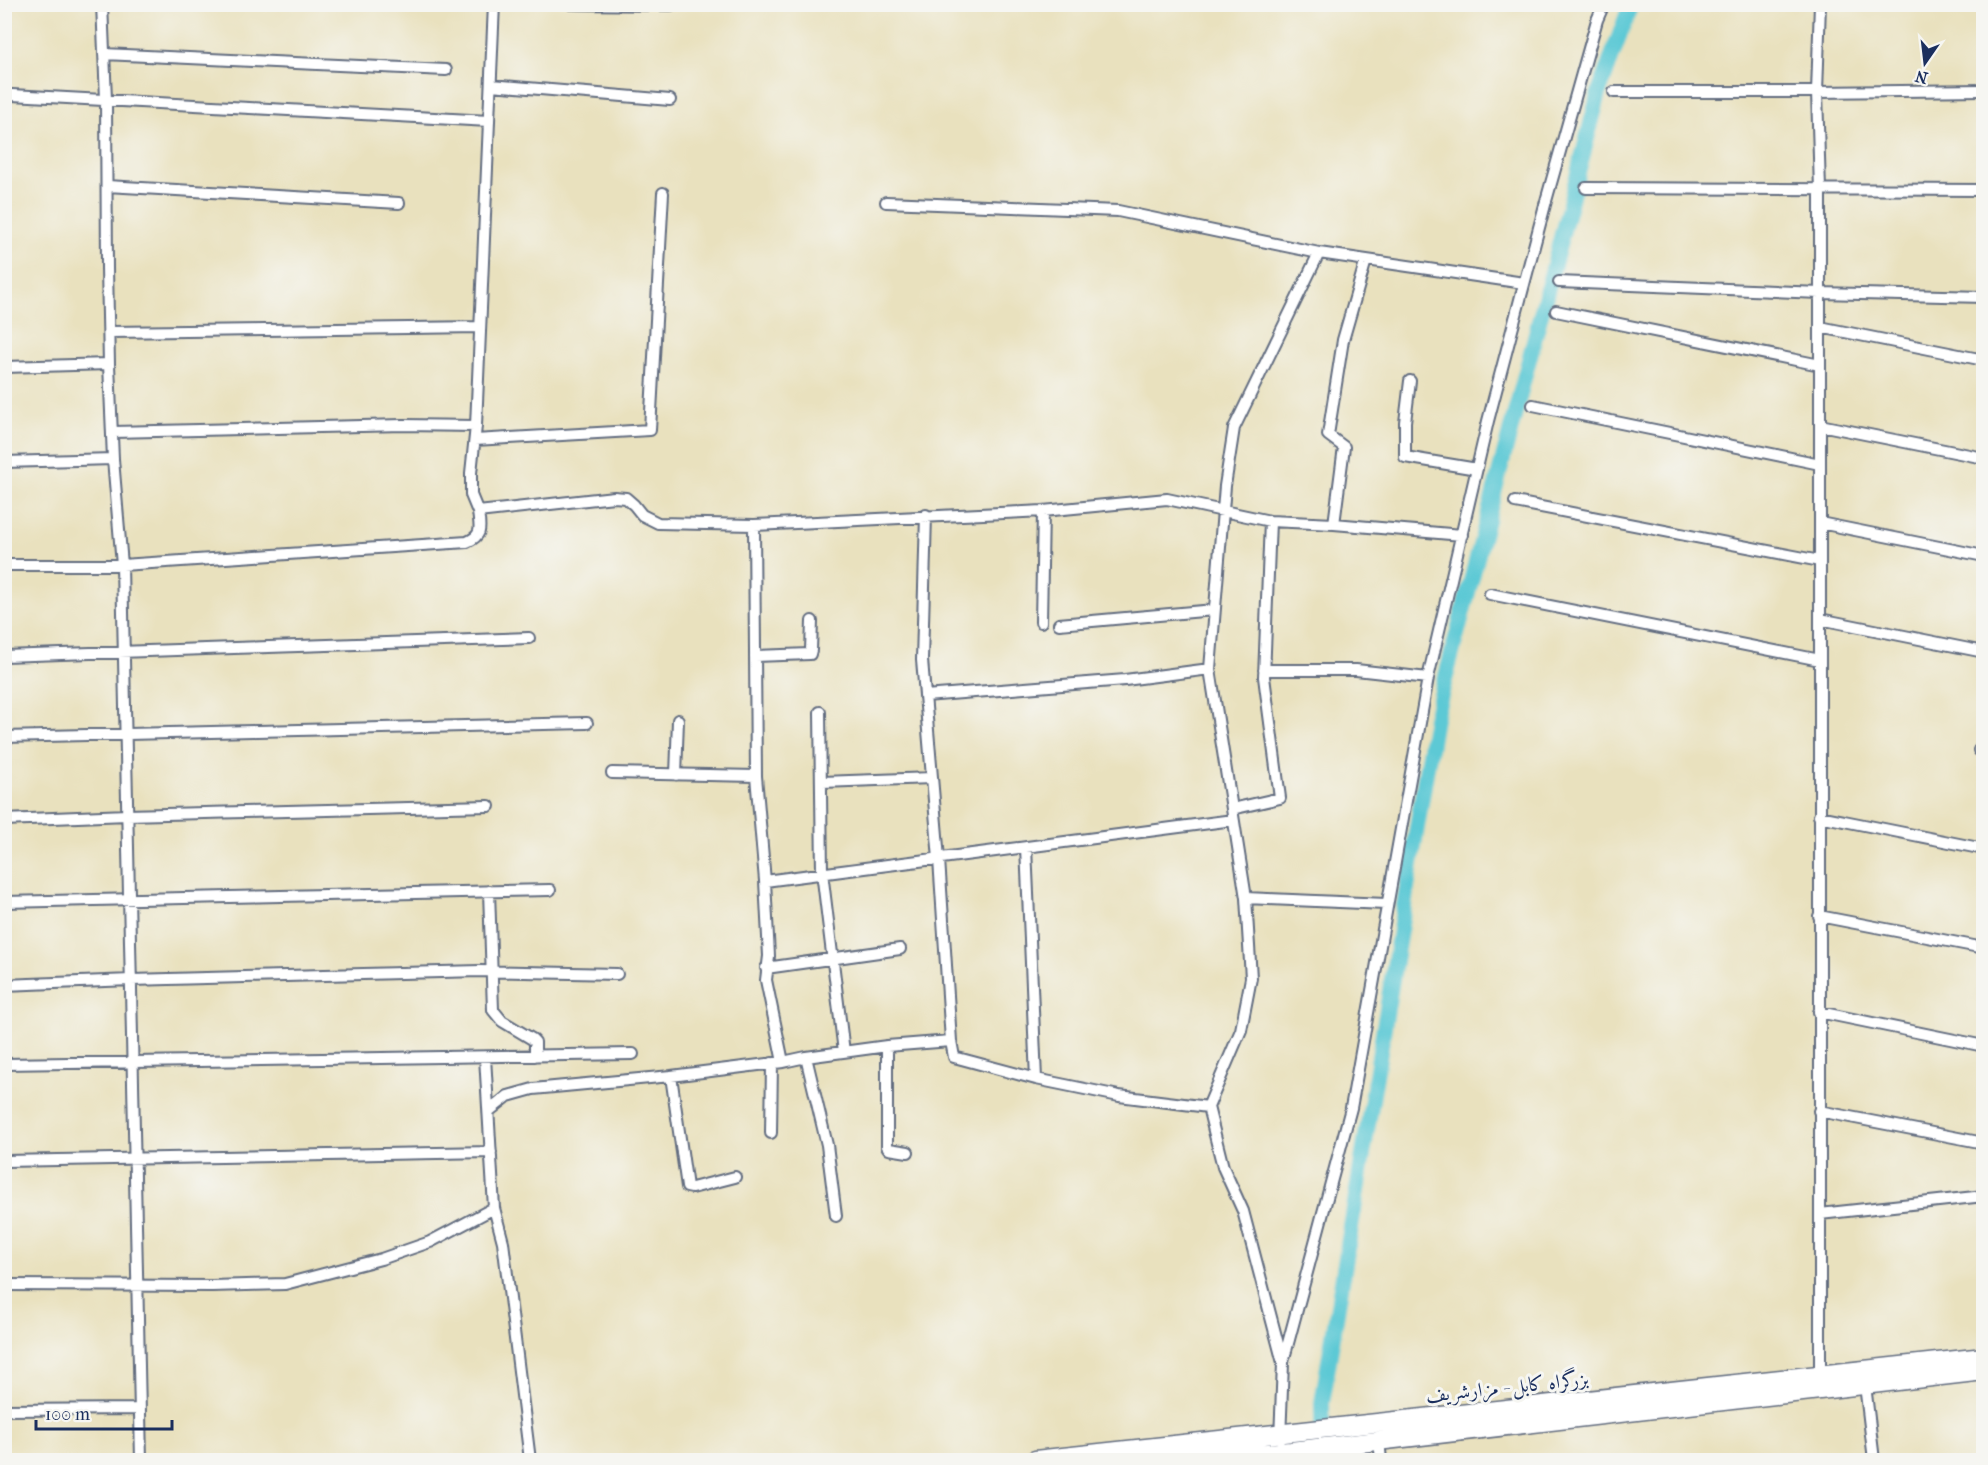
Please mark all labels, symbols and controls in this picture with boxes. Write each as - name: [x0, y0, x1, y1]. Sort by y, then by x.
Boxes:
- north arrow: [1895, 33, 1955, 93]
- text: N: [1912, 66, 1930, 88]
- street label: بزرگراه کابل - مزارشریف: [1424, 1365, 1590, 1410]
- scale bar: [36, 1393, 172, 1431]
- text: 100 m: [45, 1404, 90, 1425]

